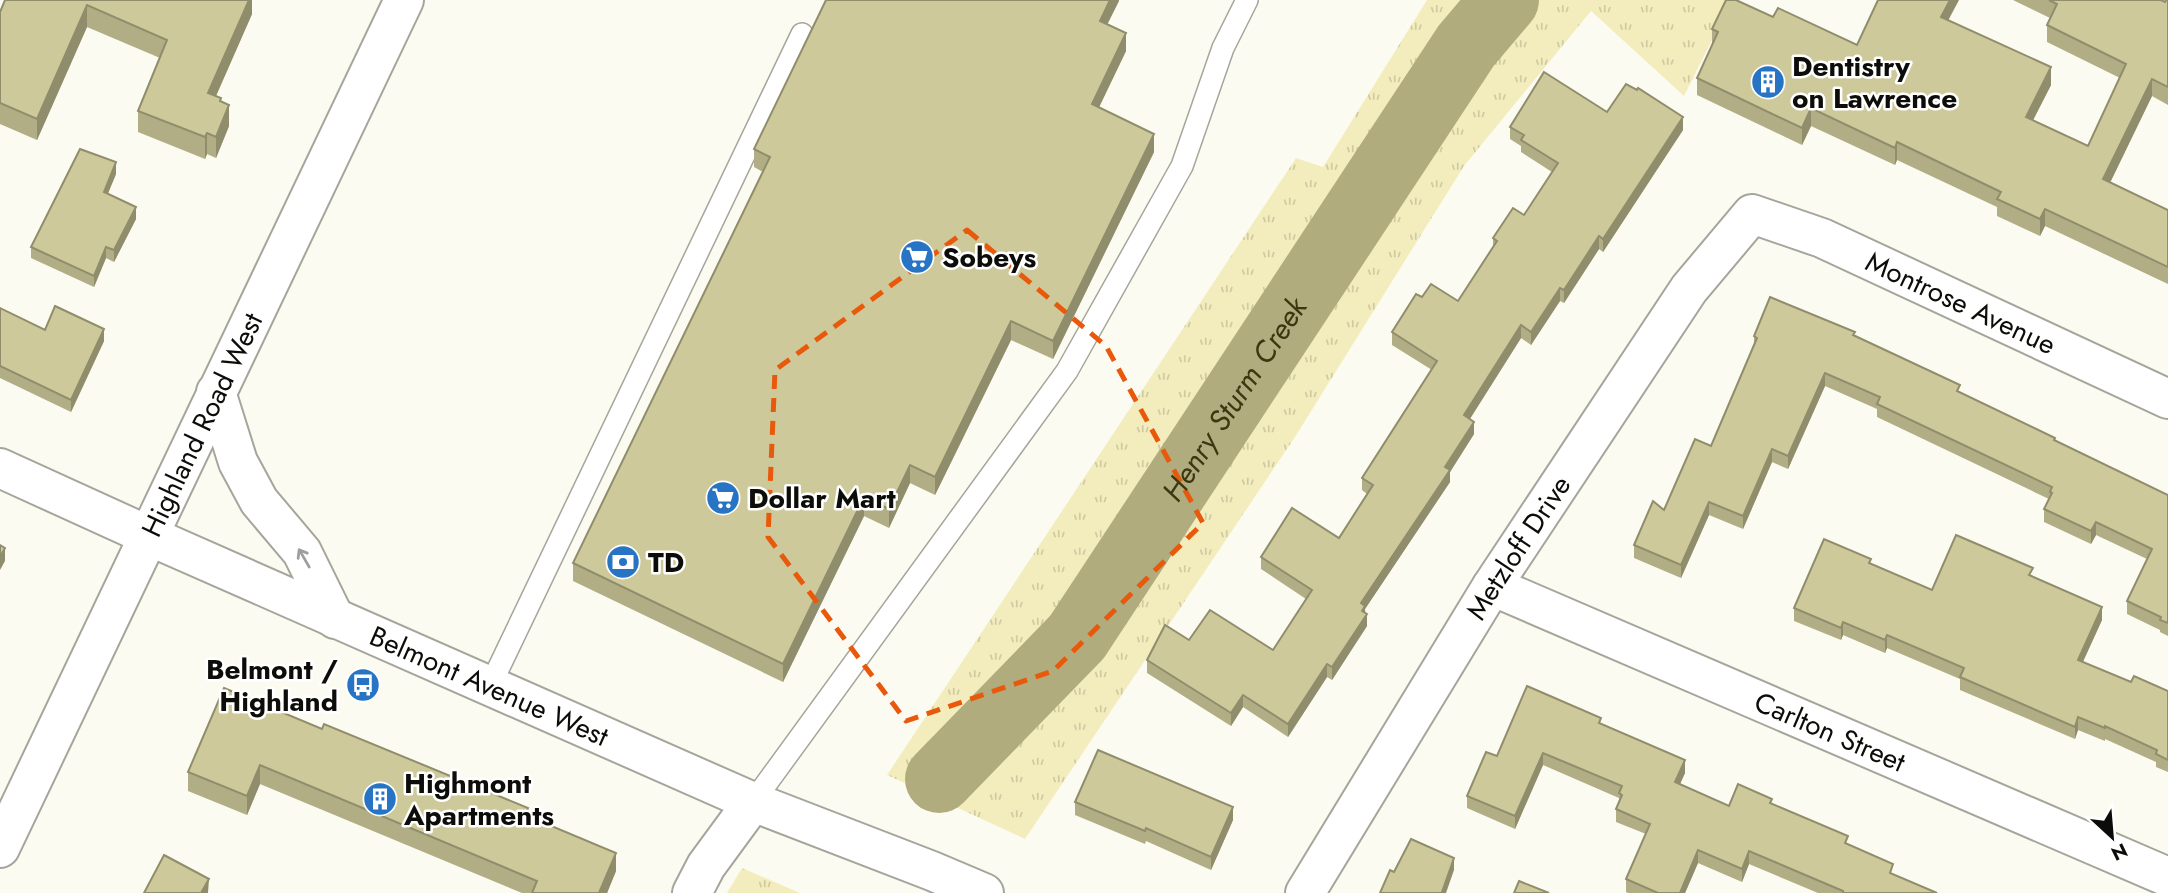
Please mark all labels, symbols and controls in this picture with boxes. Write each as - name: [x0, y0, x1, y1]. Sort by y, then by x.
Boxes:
- place label: Dentistry on Lawrence: [1792, 46, 1957, 119]
- building icon: Dentistry on Lawrence: [1749, 63, 1787, 101]
- place label: Sobeys: [942, 237, 1037, 278]
- supermarket icon: Sobeys: [898, 238, 936, 276]
- street label: Montrose Avenue: [1859, 241, 2063, 365]
- water label: Henry Sturm Creek: [1151, 288, 1317, 509]
- street label: Highland Road West: [131, 306, 273, 543]
- street label: Metzloff Drive: [1456, 467, 1580, 627]
- place label: Dollar Mart: [748, 478, 896, 519]
- supermarket icon: Dollar Mart: [704, 479, 742, 517]
- place label: TD: [648, 542, 684, 583]
- bank icon: TD: [604, 543, 642, 581]
- one-way arrow: [297, 548, 311, 568]
- street label: Belmont Avenue West: [363, 615, 615, 756]
- place label: Belmont / Highland: [206, 649, 338, 722]
- bus stop icon: Belmont / Highland: [344, 666, 382, 704]
- street label: Carlton Street: [1748, 681, 1912, 782]
- place label: Highmont Apartments: [403, 763, 554, 836]
- building icon: Highmont Apartments: [361, 780, 399, 818]
- north arrow: [2077, 802, 2147, 872]
- text: N: [2107, 836, 2132, 867]

